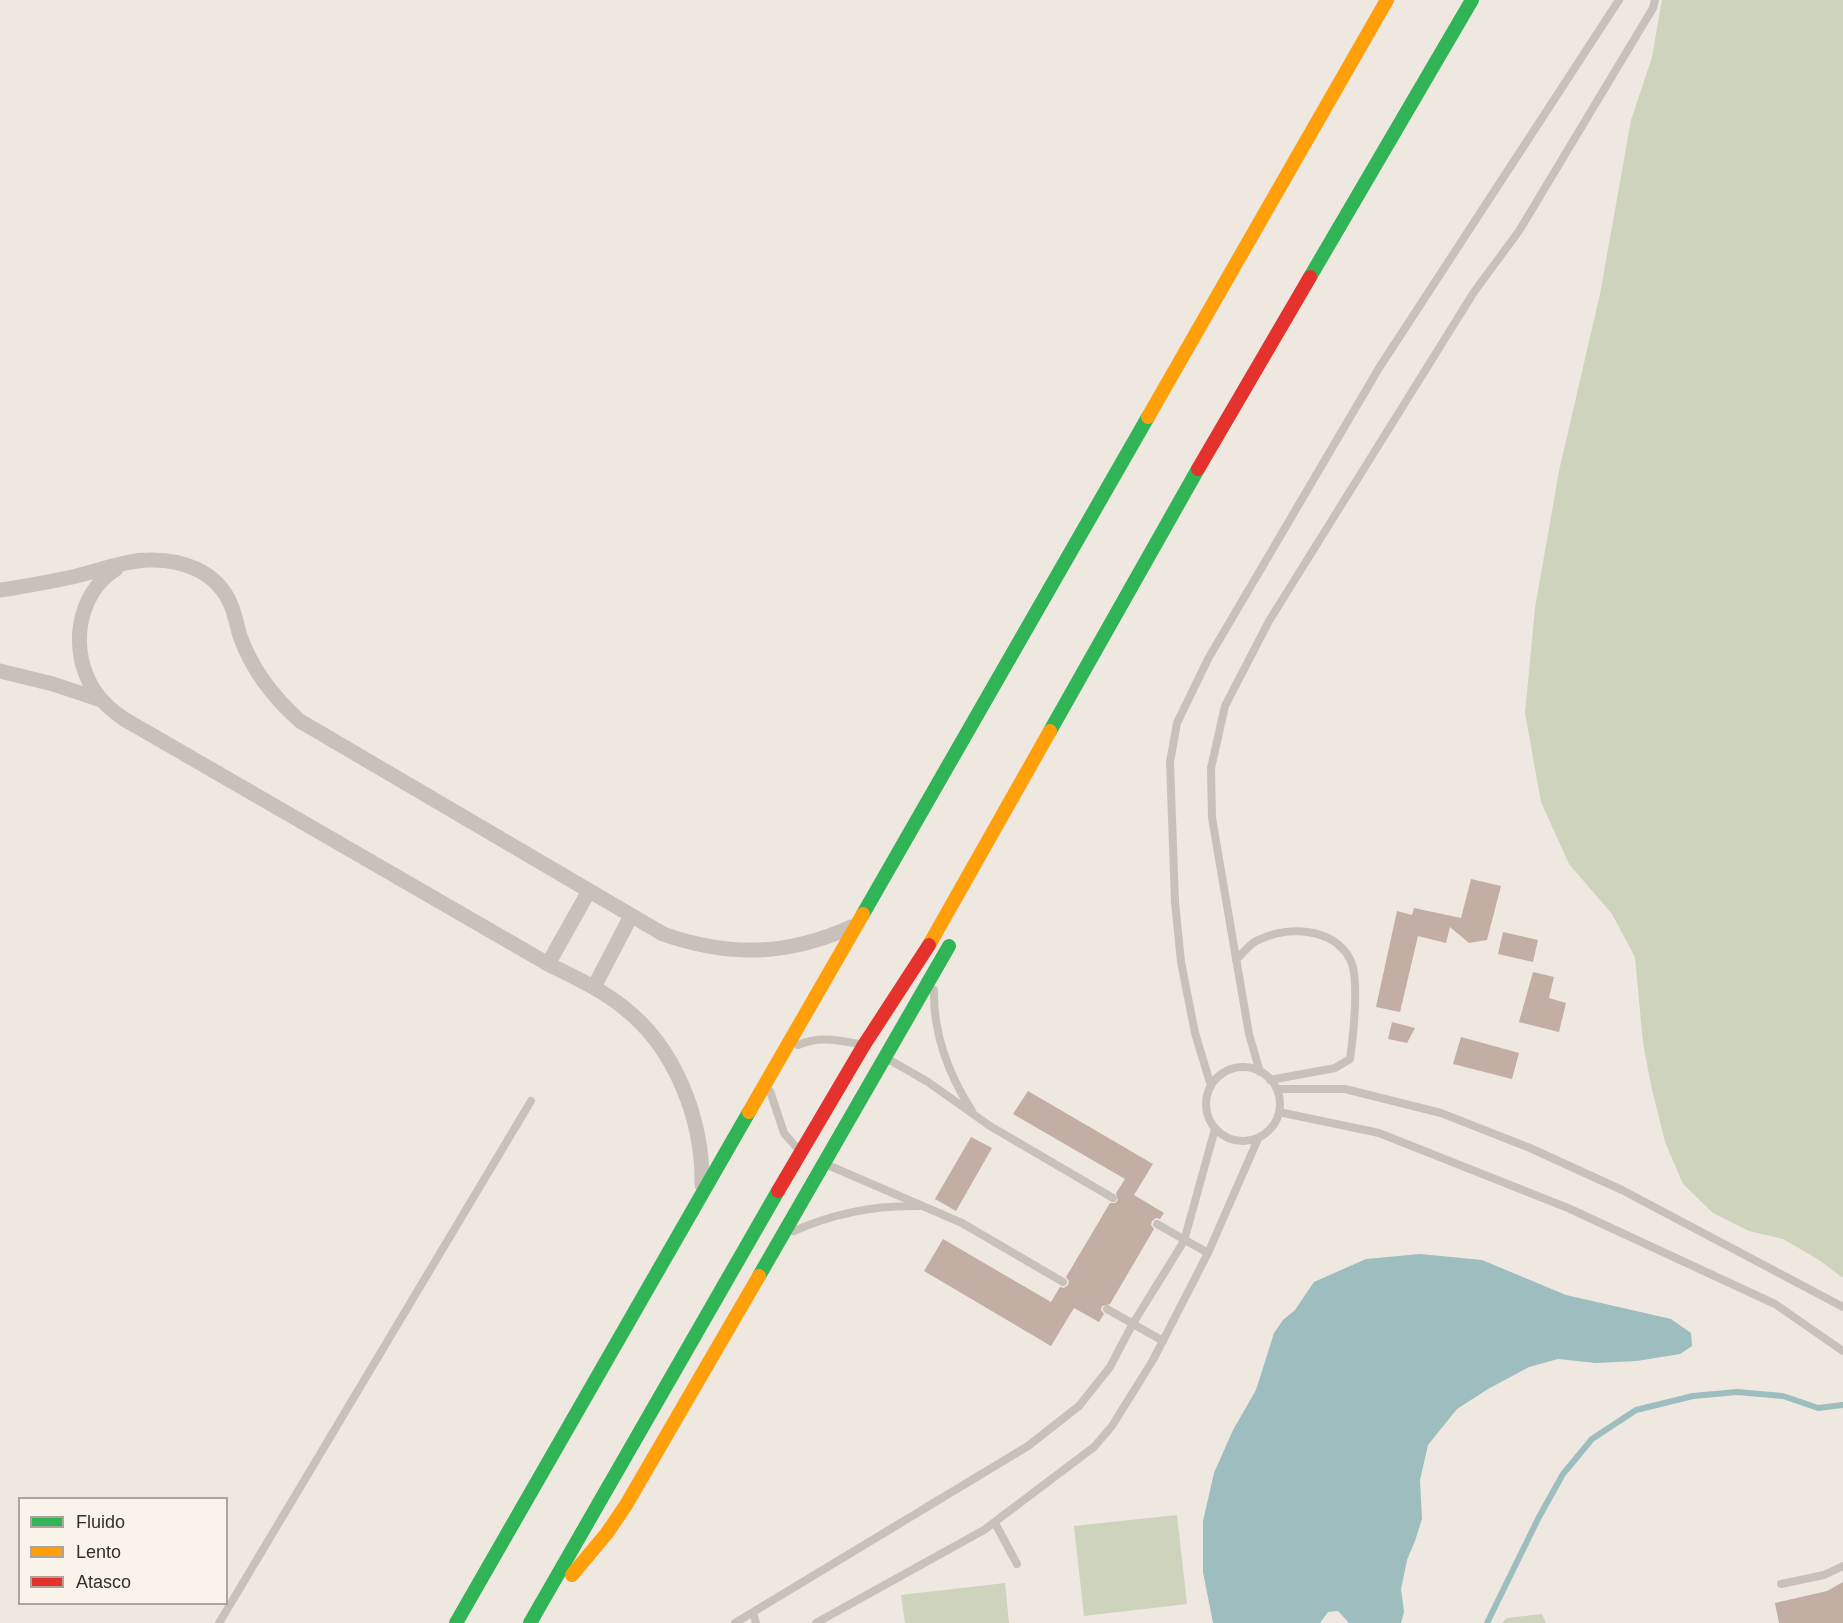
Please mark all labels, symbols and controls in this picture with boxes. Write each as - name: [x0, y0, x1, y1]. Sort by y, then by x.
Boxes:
- legend: [18, 1497, 228, 1605]
- text: Fluido: [76, 1512, 125, 1532]
- text: Lento: [76, 1542, 121, 1562]
- text: Atasco: [76, 1572, 131, 1592]

